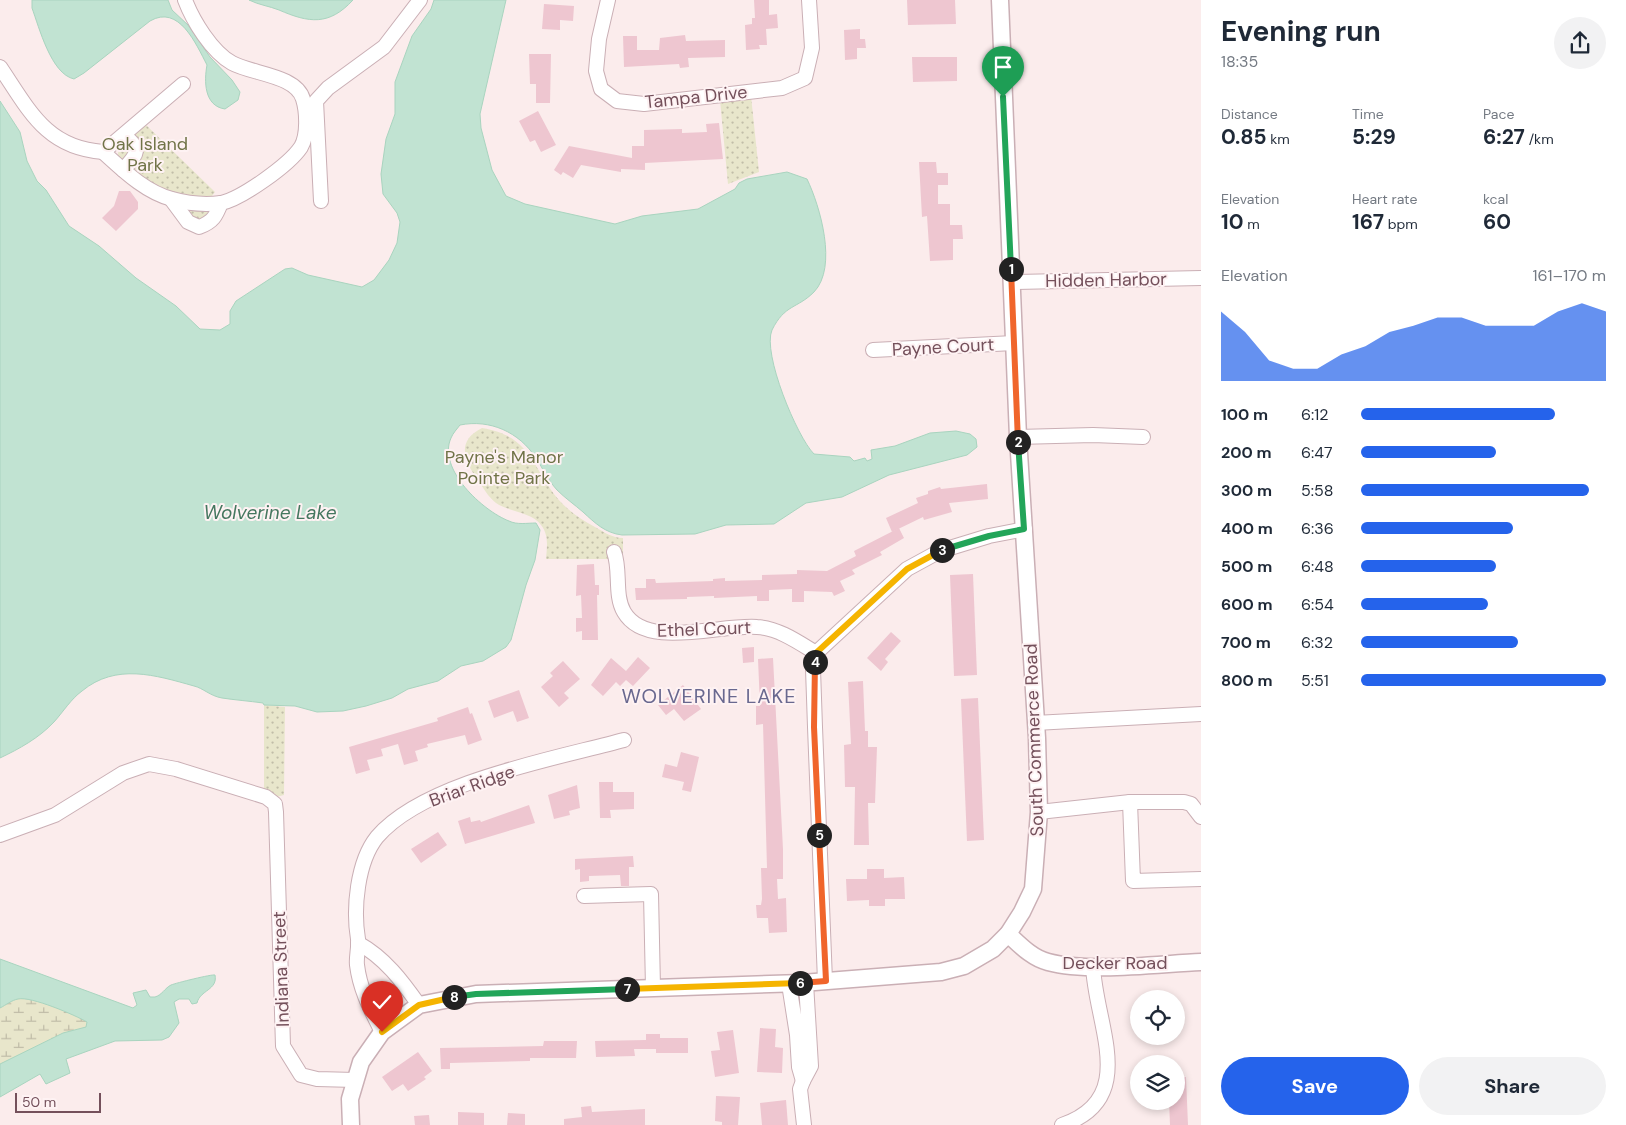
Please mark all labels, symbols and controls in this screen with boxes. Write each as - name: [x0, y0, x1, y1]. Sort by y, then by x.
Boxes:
- text: Evening run: [1221, 13, 1381, 50]
- button: share: [1554, 17, 1606, 69]
- pin: [982, 46, 1024, 97]
- text: 18:35: [1221, 51, 1258, 72]
- icon: arrive: [989, 53, 1017, 81]
- street label: Tampa Drive: [643, 80, 749, 114]
- text: Distance: [1221, 105, 1278, 123]
- text: Time: [1352, 105, 1384, 123]
- text: Pace: [1483, 105, 1514, 123]
- text: 0.85: [1221, 123, 1267, 151]
- text: 5:29: [1352, 123, 1396, 151]
- text: 6:27: [1483, 123, 1525, 151]
- text: km: [1267, 130, 1290, 148]
- text: /km: [1525, 130, 1554, 148]
- park label: Oak Island Park: [102, 132, 188, 177]
- text: Elevation: [1221, 190, 1279, 208]
- text: Heart rate: [1352, 190, 1417, 208]
- text: kcal: [1483, 190, 1508, 208]
- text: 10: [1221, 208, 1243, 236]
- text: 167: [1352, 208, 1384, 236]
- text: 60: [1483, 208, 1511, 236]
- text: m: [1243, 215, 1260, 233]
- text: bpm: [1384, 215, 1418, 233]
- pin: 1: [998, 256, 1024, 282]
- text: 1: [1009, 260, 1014, 278]
- text: Elevation: [1221, 265, 1288, 286]
- text: 161–170 m: [1532, 265, 1606, 286]
- street label: Hidden Harbor: [1045, 267, 1167, 293]
- street label: Payne Court: [891, 332, 995, 362]
- text: 100 m: [1221, 404, 1268, 425]
- text: 6:12: [1301, 404, 1329, 425]
- pin: 2: [1006, 430, 1030, 454]
- text: 2: [1014, 433, 1023, 451]
- text: 200 m: [1221, 442, 1272, 463]
- text: 6:47: [1301, 442, 1333, 463]
- park label: Payne's Manor Pointe Park: [445, 445, 564, 490]
- text: 300 m: [1221, 480, 1272, 501]
- text: 5:58: [1301, 480, 1333, 501]
- water label: Wolverine Lake: [203, 500, 337, 525]
- text: 400 m: [1221, 518, 1273, 539]
- text: 6:36: [1301, 518, 1334, 539]
- pin: 3: [930, 538, 954, 562]
- text: 3: [938, 541, 947, 559]
- text: 500 m: [1221, 556, 1272, 577]
- text: 6:48: [1301, 556, 1334, 577]
- text: 600 m: [1221, 594, 1273, 615]
- text: 6:54: [1301, 594, 1334, 615]
- street label: Ethel Court: [657, 615, 751, 643]
- text: 700 m: [1221, 632, 1271, 653]
- text: 6:32: [1301, 632, 1333, 653]
- street label: South Commerce Road: [1019, 643, 1049, 837]
- pin: 4: [802, 650, 828, 674]
- text: 4: [811, 653, 820, 671]
- text: 800 m: [1221, 670, 1272, 691]
- text: 5:51: [1301, 670, 1329, 691]
- district label: WOLVERINE LAKE: [622, 683, 796, 709]
- street label: Briar Ridge: [426, 759, 518, 813]
- pin: 5: [806, 822, 832, 848]
- text: 5: [815, 826, 824, 844]
- street label: Indiana Street: [267, 911, 295, 1027]
- street label: Decker Road: [1063, 951, 1167, 975]
- pin: 6: [788, 970, 812, 996]
- text: 6: [796, 974, 805, 992]
- pin: 7: [614, 976, 640, 1002]
- text: 7: [624, 980, 631, 998]
- pin: [361, 981, 403, 1032]
- pin: 8: [442, 984, 466, 1010]
- icon: check: [368, 988, 396, 1016]
- text: 8: [450, 988, 459, 1006]
- map controls: [1130, 990, 1185, 1110]
- button: locate: [1130, 990, 1185, 1045]
- button: layers: [1130, 1055, 1185, 1110]
- button: Save: [1221, 1057, 1409, 1115]
- button: Share: [1419, 1057, 1606, 1115]
- scale bar: [15, 1090, 101, 1113]
- text: 50 m: [22, 1093, 56, 1111]

